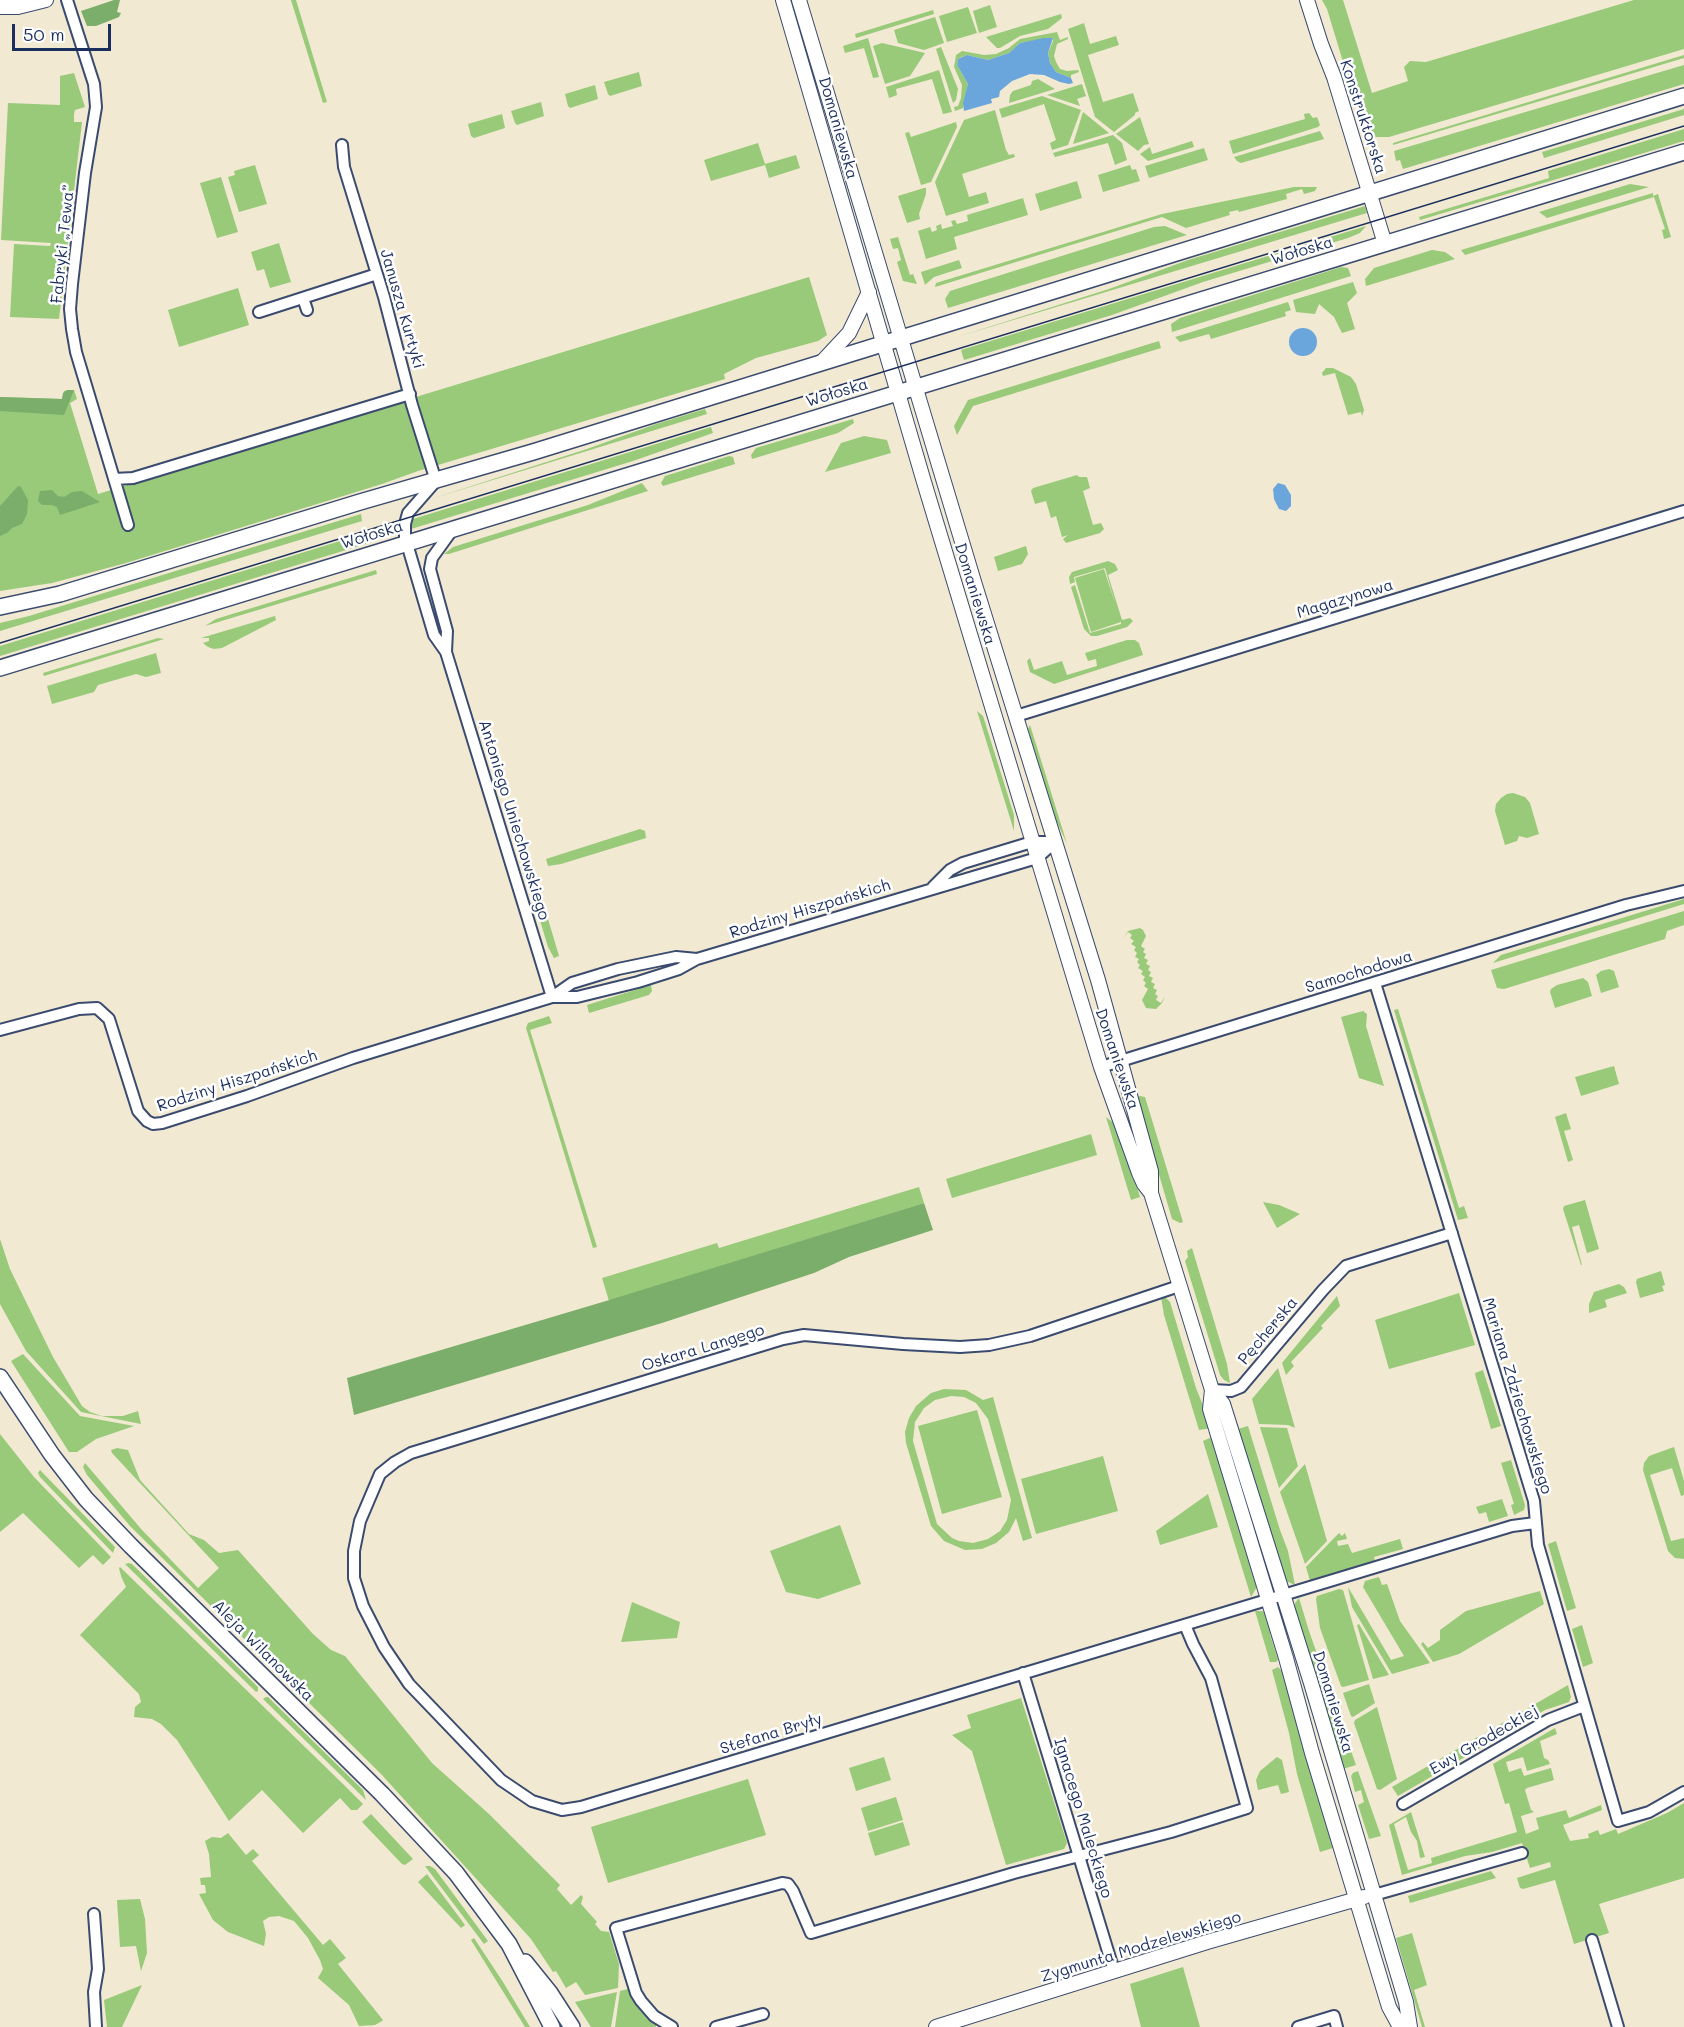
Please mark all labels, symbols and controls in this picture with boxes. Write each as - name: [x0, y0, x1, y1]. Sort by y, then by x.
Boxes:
- scale bar: [15, 12, 114, 50]
- text: 50 m: [23, 22, 65, 46]
- street label: Konstruktorska: [1335, 57, 1391, 177]
- street label: Domaniewska: [814, 75, 862, 181]
- street label: Fabryki „Tewa”: [47, 183, 79, 305]
- street label: Wołoska: [1268, 232, 1336, 270]
- street label: Janusza Kurtyki: [376, 247, 428, 371]
- street label: Wołoska: [803, 374, 871, 412]
- street label: Wołoska: [338, 516, 406, 554]
- street label: Domaniewska: [950, 541, 1000, 647]
- street label: Magazynowa: [1294, 575, 1396, 623]
- street label: Antoniego Uniechowskiego: [474, 717, 554, 923]
- street label: Rodziny Hiszpańskich: [727, 875, 893, 943]
- street label: Samochodowa: [1303, 947, 1415, 997]
- street label: Domaniewska: [1091, 1006, 1143, 1112]
- street label: Rodziny Hiszpańskich: [154, 1046, 320, 1116]
- street label: Pęcherska: [1234, 1293, 1302, 1369]
- street label: Mariana Zdziechowskiego: [1478, 1295, 1556, 1497]
- street label: Oskara Langego: [639, 1320, 767, 1376]
- street label: Aleja Wilanowska: [208, 1596, 318, 1706]
- street label: Domaniewska: [1308, 1649, 1358, 1755]
- street label: Ewy Grodeckiej: [1426, 1701, 1542, 1779]
- street label: Stefana Bryły: [718, 1709, 824, 1759]
- street label: Ignacego Maleckiego: [1049, 1736, 1117, 1900]
- street label: Zygmunta Modzelewskiego: [1039, 1907, 1243, 1987]

